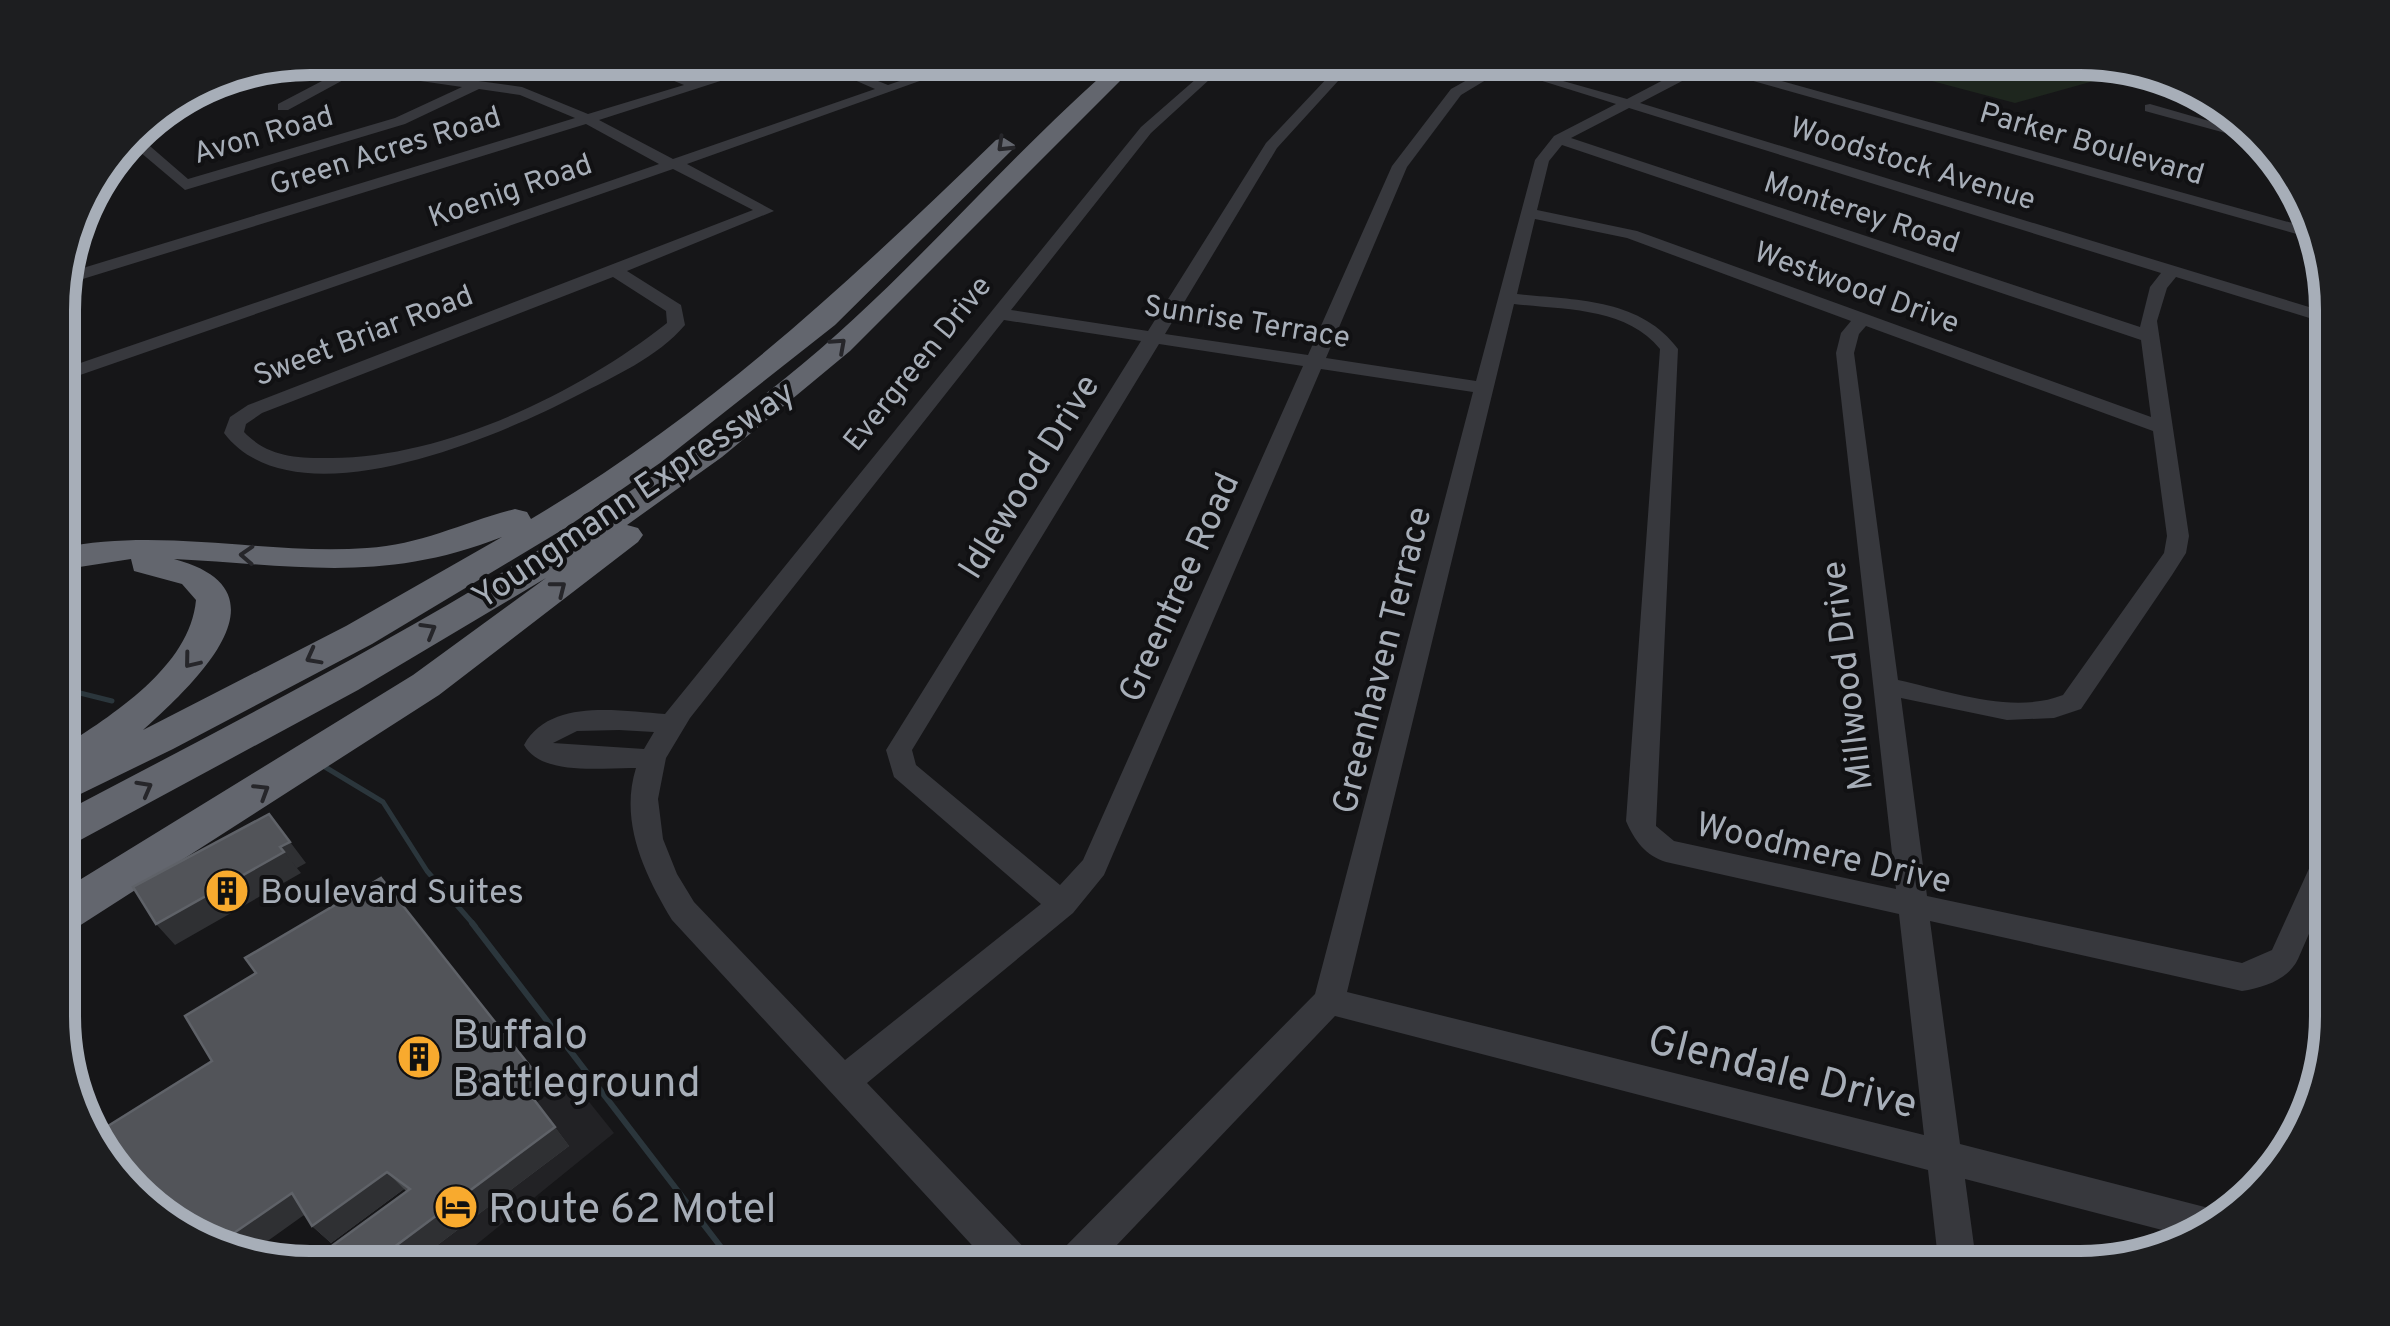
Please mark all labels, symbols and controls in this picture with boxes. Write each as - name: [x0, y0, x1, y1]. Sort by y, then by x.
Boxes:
- street label: Parker Boulevard: [1975, 96, 2208, 195]
- street label: Avon Road: [189, 99, 338, 174]
- street label: Green Acres Road: [266, 100, 506, 205]
- street label: Woodstock Avenue: [1785, 110, 2040, 220]
- one-way arrow: [997, 133, 1015, 151]
- street label: Koenig Road: [424, 147, 598, 238]
- street label: Monterey Road: [1759, 165, 1964, 263]
- street label: Westwood Drive: [1749, 235, 1964, 344]
- street label: Evergreen Drive: [837, 269, 1001, 460]
- street label: Sweet Briar Road: [249, 278, 479, 396]
- street label: Sunrise Terrace: [1141, 289, 1353, 358]
- one-way arrow: [827, 339, 846, 357]
- street label: Idlewood Drive: [950, 367, 1111, 588]
- street label: Youngmann Expressway: [465, 372, 804, 621]
- street label: Greentree Road: [1110, 467, 1251, 710]
- street label: Greenhaven Terrace: [1324, 502, 1443, 819]
- one-way arrow: [239, 545, 255, 566]
- street label: Millwood Drive: [1813, 558, 1885, 793]
- one-way arrow: [548, 582, 566, 599]
- one-way arrow: [418, 623, 436, 642]
- one-way arrow: [305, 645, 323, 665]
- one-way arrow: [185, 650, 203, 668]
- one-way arrow: [135, 781, 153, 800]
- one-way arrow: [251, 784, 269, 803]
- street label: Woodmere Drive: [1691, 804, 1955, 906]
- building icon: Boulevard Suites: [204, 868, 250, 914]
- place label: Boulevard Suites: [260, 872, 524, 916]
- place label: Buffalo Battleground: [452, 1011, 701, 1112]
- street label: Glendale Drive: [1642, 1015, 1922, 1133]
- building icon: Buffalo Battleground: [396, 1034, 442, 1080]
- hotel icon: Route 62 Motel: [433, 1184, 479, 1230]
- place label: Route 62 Motel: [488, 1185, 776, 1238]

